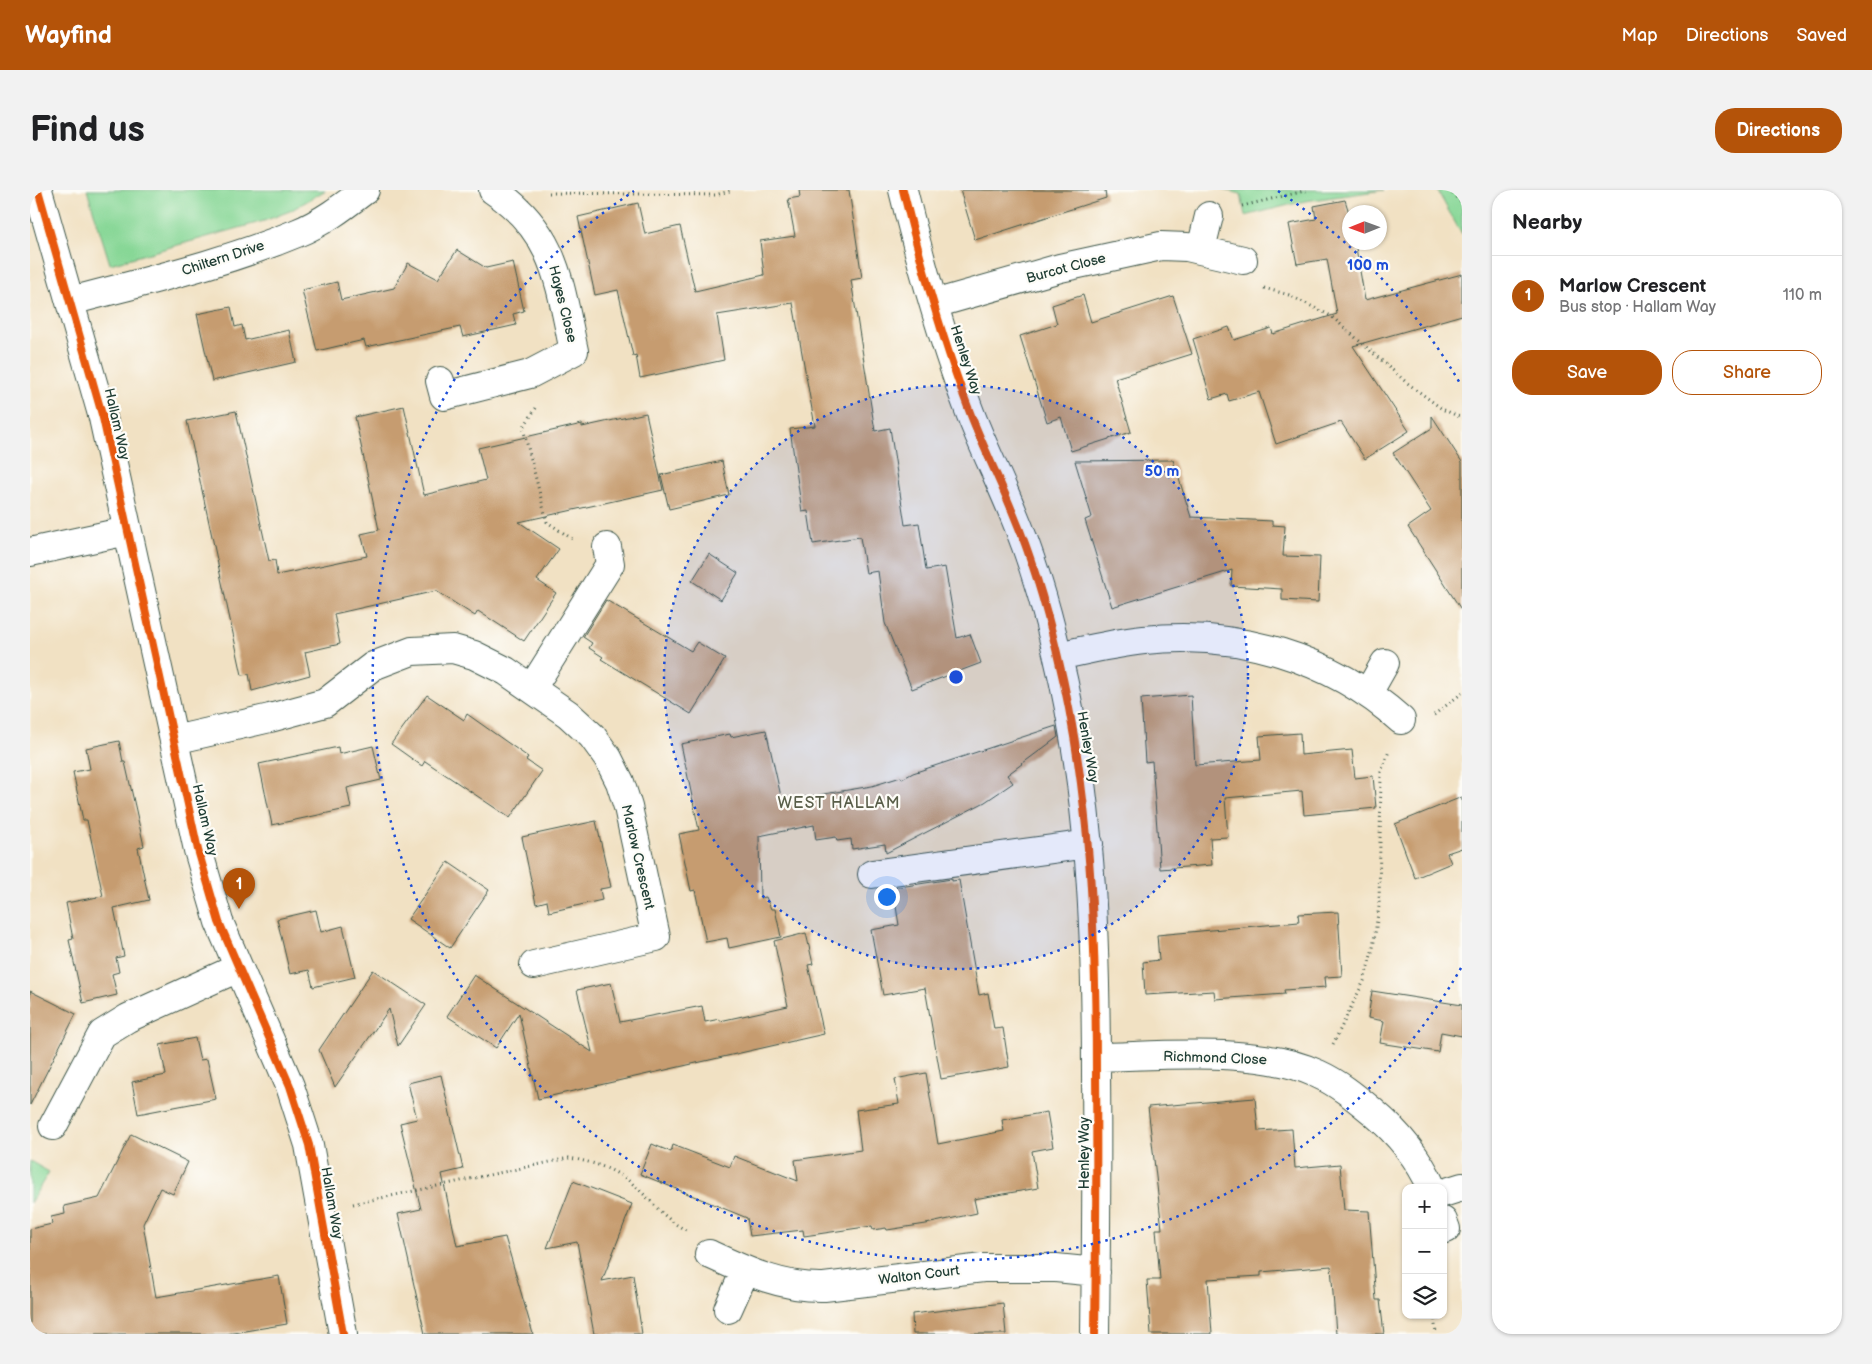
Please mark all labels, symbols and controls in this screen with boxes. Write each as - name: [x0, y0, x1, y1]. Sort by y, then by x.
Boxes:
- text: Wayfind: [25, 21, 112, 50]
- text: Map: [1622, 25, 1658, 46]
- text: Directions: [1686, 25, 1768, 46]
- text: Saved: [1796, 25, 1847, 46]
- button: Directions: [1715, 108, 1842, 153]
- text: Find us: [30, 109, 145, 152]
- north arrow: [1342, 205, 1387, 250]
- text: Nearby: [1512, 210, 1582, 235]
- street label: Chiltern Drive: [180, 237, 266, 279]
- street label: Burcot Close: [1024, 249, 1108, 287]
- text: 100 m: [1347, 256, 1389, 275]
- street label: Hayes Close: [545, 264, 581, 344]
- text: Marlow Crescent: [1559, 275, 1706, 298]
- text: 1: [1525, 286, 1531, 305]
- text: 110 m: [1783, 286, 1822, 305]
- text: Bus stop · Hallam Way: [1559, 298, 1716, 317]
- street label: Henley Way: [947, 323, 985, 398]
- button: Save: [1512, 350, 1662, 395]
- button: Share: [1672, 350, 1822, 395]
- street label: Hallam Way: [100, 386, 134, 462]
- text: 50 m: [1145, 462, 1180, 481]
- centre of rings: [947, 668, 965, 686]
- street label: Henley Way: [1073, 710, 1103, 785]
- street label: Hallam Way: [188, 782, 222, 858]
- district label: WEST HALLAM: [778, 794, 900, 813]
- street label: Marlow Crescent: [618, 803, 658, 912]
- pin: 1: [223, 868, 255, 909]
- your location: [874, 884, 900, 910]
- street label: Richmond Close: [1163, 1048, 1267, 1068]
- street label: Henley Way: [1076, 1116, 1093, 1189]
- street label: Hallam Way: [317, 1165, 347, 1241]
- map controls: [1402, 1184, 1447, 1319]
- button: +: [1402, 1184, 1447, 1229]
- button: −: [1402, 1229, 1447, 1274]
- street label: Walton Court: [877, 1262, 961, 1288]
- button: layers: [1402, 1274, 1447, 1319]

